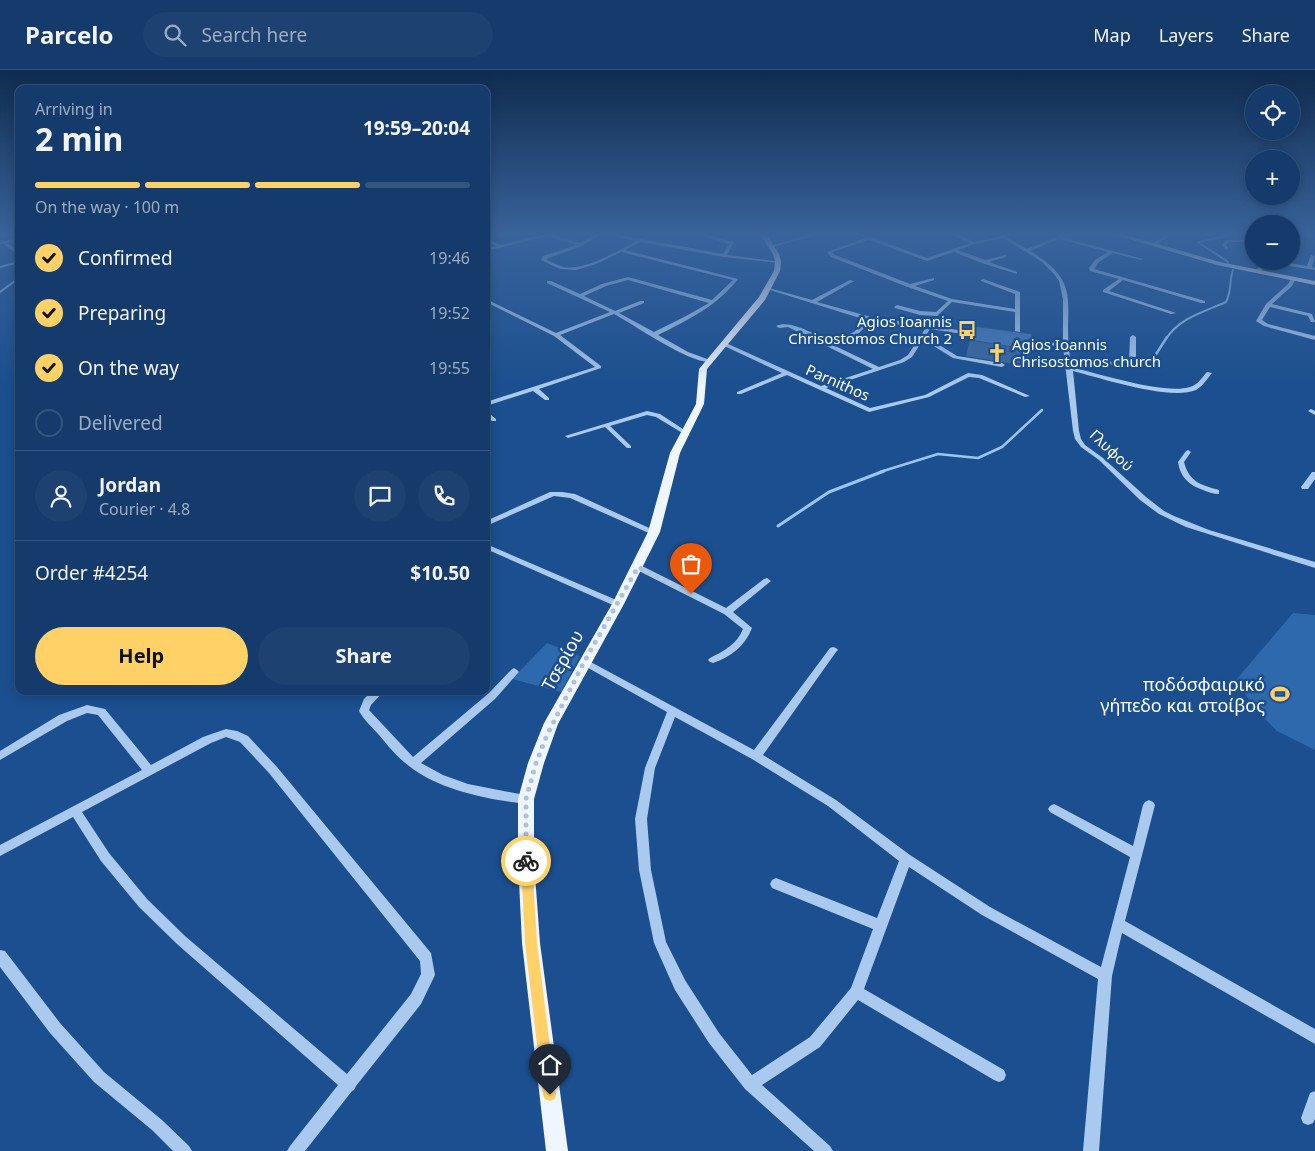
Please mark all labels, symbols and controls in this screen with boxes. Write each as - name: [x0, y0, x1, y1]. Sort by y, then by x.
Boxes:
- search box: [143, 12, 493, 57]
- text: Parcelo: [25, 18, 113, 51]
- icon: search: [161, 21, 189, 49]
- text: Search here: [201, 22, 307, 48]
- text: Map: [1093, 23, 1131, 47]
- text: Layers: [1159, 23, 1214, 47]
- text: Share: [1242, 23, 1290, 47]
- map controls: [1245, 85, 1300, 270]
- button: locate: [1245, 85, 1300, 140]
- text: Arriving in: [35, 98, 113, 120]
- text: 19:59–20:04: [363, 115, 470, 141]
- text: 2 min: [35, 117, 123, 160]
- button: +: [1245, 150, 1300, 205]
- text: On the way · 100 m: [35, 196, 179, 218]
- button: −: [1245, 215, 1300, 270]
- icon: check: [35, 244, 63, 272]
- text: Confirmed: [78, 245, 173, 271]
- text: 19:46: [429, 247, 470, 269]
- icon: check: [35, 299, 63, 327]
- text: Preparing: [78, 300, 166, 326]
- text: 19:52: [429, 302, 470, 324]
- place label: Agios Ioannis Chrisostomos Church 2: [788, 311, 952, 348]
- bus stop icon: Agios Ioannis Chrisostomos Church 2: [956, 319, 978, 341]
- place label: Agios Ioannis Chrisostomos church: [1012, 334, 1161, 371]
- church icon: Agios Ioannis Chrisostomos church: [986, 342, 1008, 364]
- icon: check: [35, 354, 63, 382]
- text: On the way: [78, 355, 179, 381]
- text: 19:55: [429, 357, 470, 379]
- street label: Parnithos: [803, 359, 873, 405]
- text: Delivered: [78, 410, 163, 436]
- street label: Γλυφού: [1086, 425, 1138, 475]
- button: person: [35, 470, 87, 522]
- button: chat: [354, 470, 406, 522]
- button: phone: [418, 470, 470, 522]
- text: Jordan: [99, 472, 161, 498]
- text: Courier · 4.8: [99, 498, 190, 520]
- pin: [670, 543, 712, 594]
- icon: bag: [677, 550, 705, 578]
- text: Order #4254: [35, 560, 148, 586]
- text: $10.50: [410, 560, 470, 586]
- street label: Τσερίου: [536, 625, 588, 695]
- button: Help: [35, 627, 248, 685]
- button: Share: [258, 627, 470, 685]
- place label: ποδόσφαιρικό γήπεδο και στοίβος: [1100, 672, 1265, 717]
- sports icon: ποδόσφαιρικό γήπεδο και στοίβος: [1269, 683, 1291, 705]
- courier: [501, 836, 551, 886]
- icon: bike: [512, 847, 540, 875]
- pin: [529, 1044, 571, 1095]
- icon: home: [536, 1051, 564, 1079]

